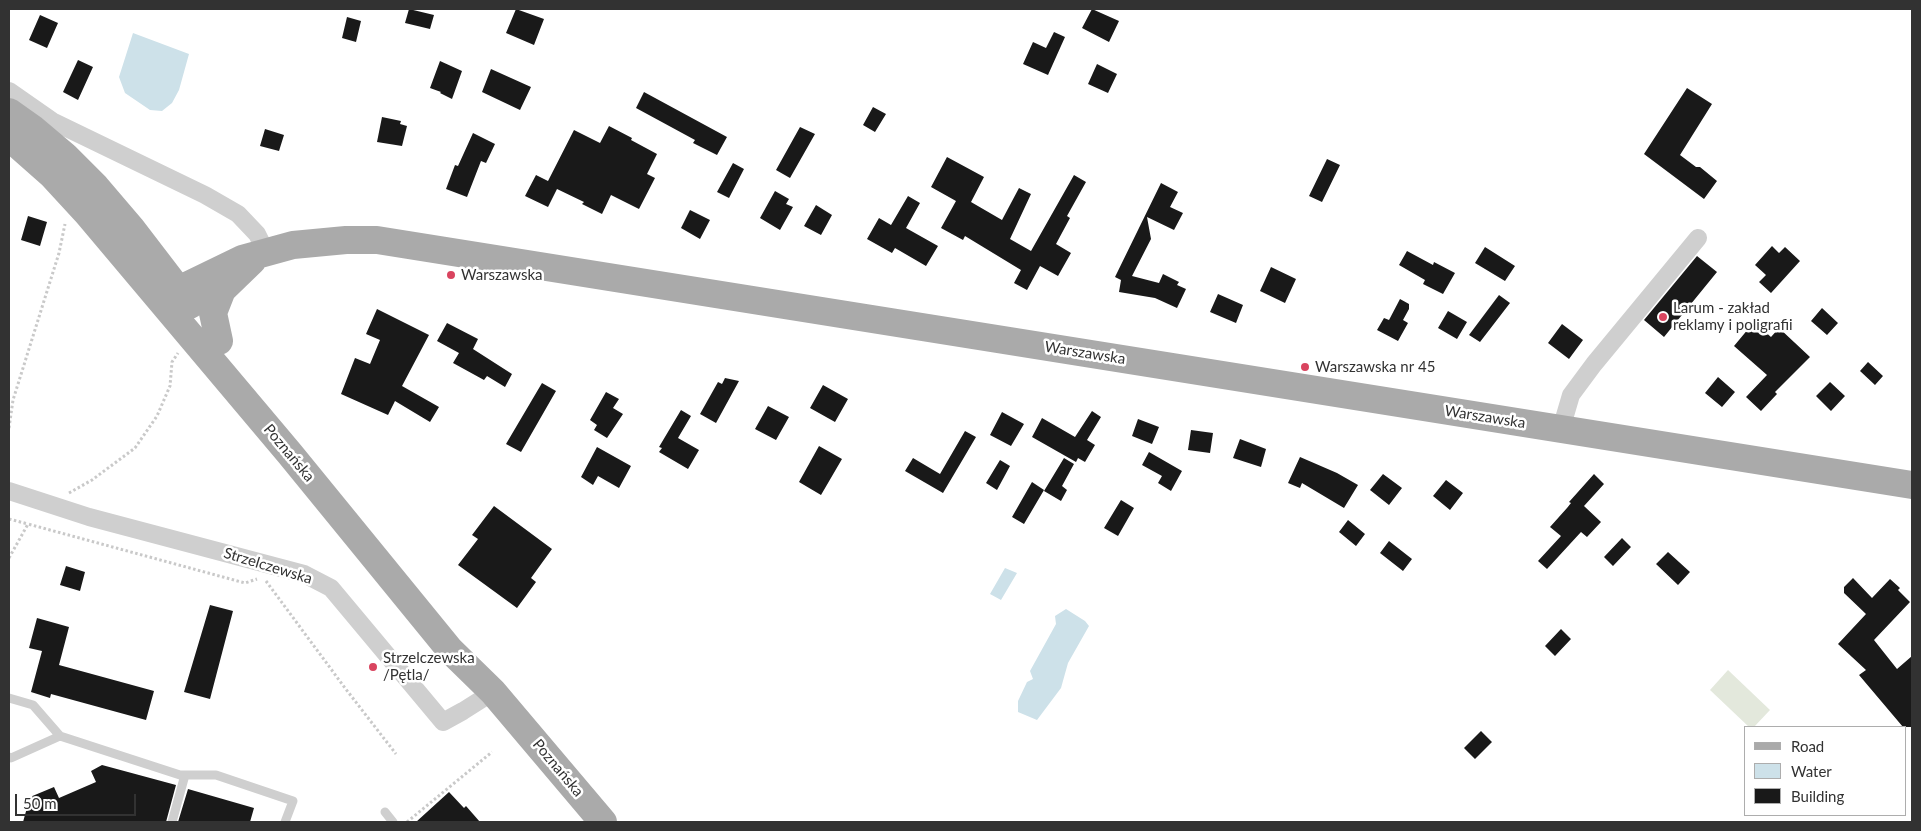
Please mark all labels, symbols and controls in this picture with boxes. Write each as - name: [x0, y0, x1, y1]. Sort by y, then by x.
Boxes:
- place label: Warszawska: [461, 266, 543, 284]
- marker: Warszawska: [445, 269, 457, 281]
- place label: Larum - zakład reklamy i poligrafii: [1673, 299, 1793, 334]
- marker: Larum - zakład reklamy i poligrafii: [1657, 311, 1669, 323]
- street label: Warszawska: [1043, 338, 1127, 368]
- place label: Warszawska nr 45: [1315, 358, 1435, 376]
- marker: Warszawska nr 45: [1299, 361, 1311, 373]
- street label: Warszawska: [1443, 402, 1527, 432]
- street label: Poznańska: [260, 421, 318, 485]
- street label: Strzelczewska: [222, 544, 314, 588]
- place label: Strzelczewska /Pętla/: [383, 649, 475, 684]
- marker: Strzelczewska /Pętla/: [367, 661, 379, 673]
- legend: [1744, 726, 1906, 816]
- street label: Poznańska: [529, 736, 587, 800]
- text: Road: [1791, 737, 1824, 755]
- text: Water: [1791, 762, 1832, 780]
- scale bar: [18, 784, 139, 816]
- text: Building: [1791, 787, 1844, 805]
- text: 50 m: [23, 794, 57, 812]

